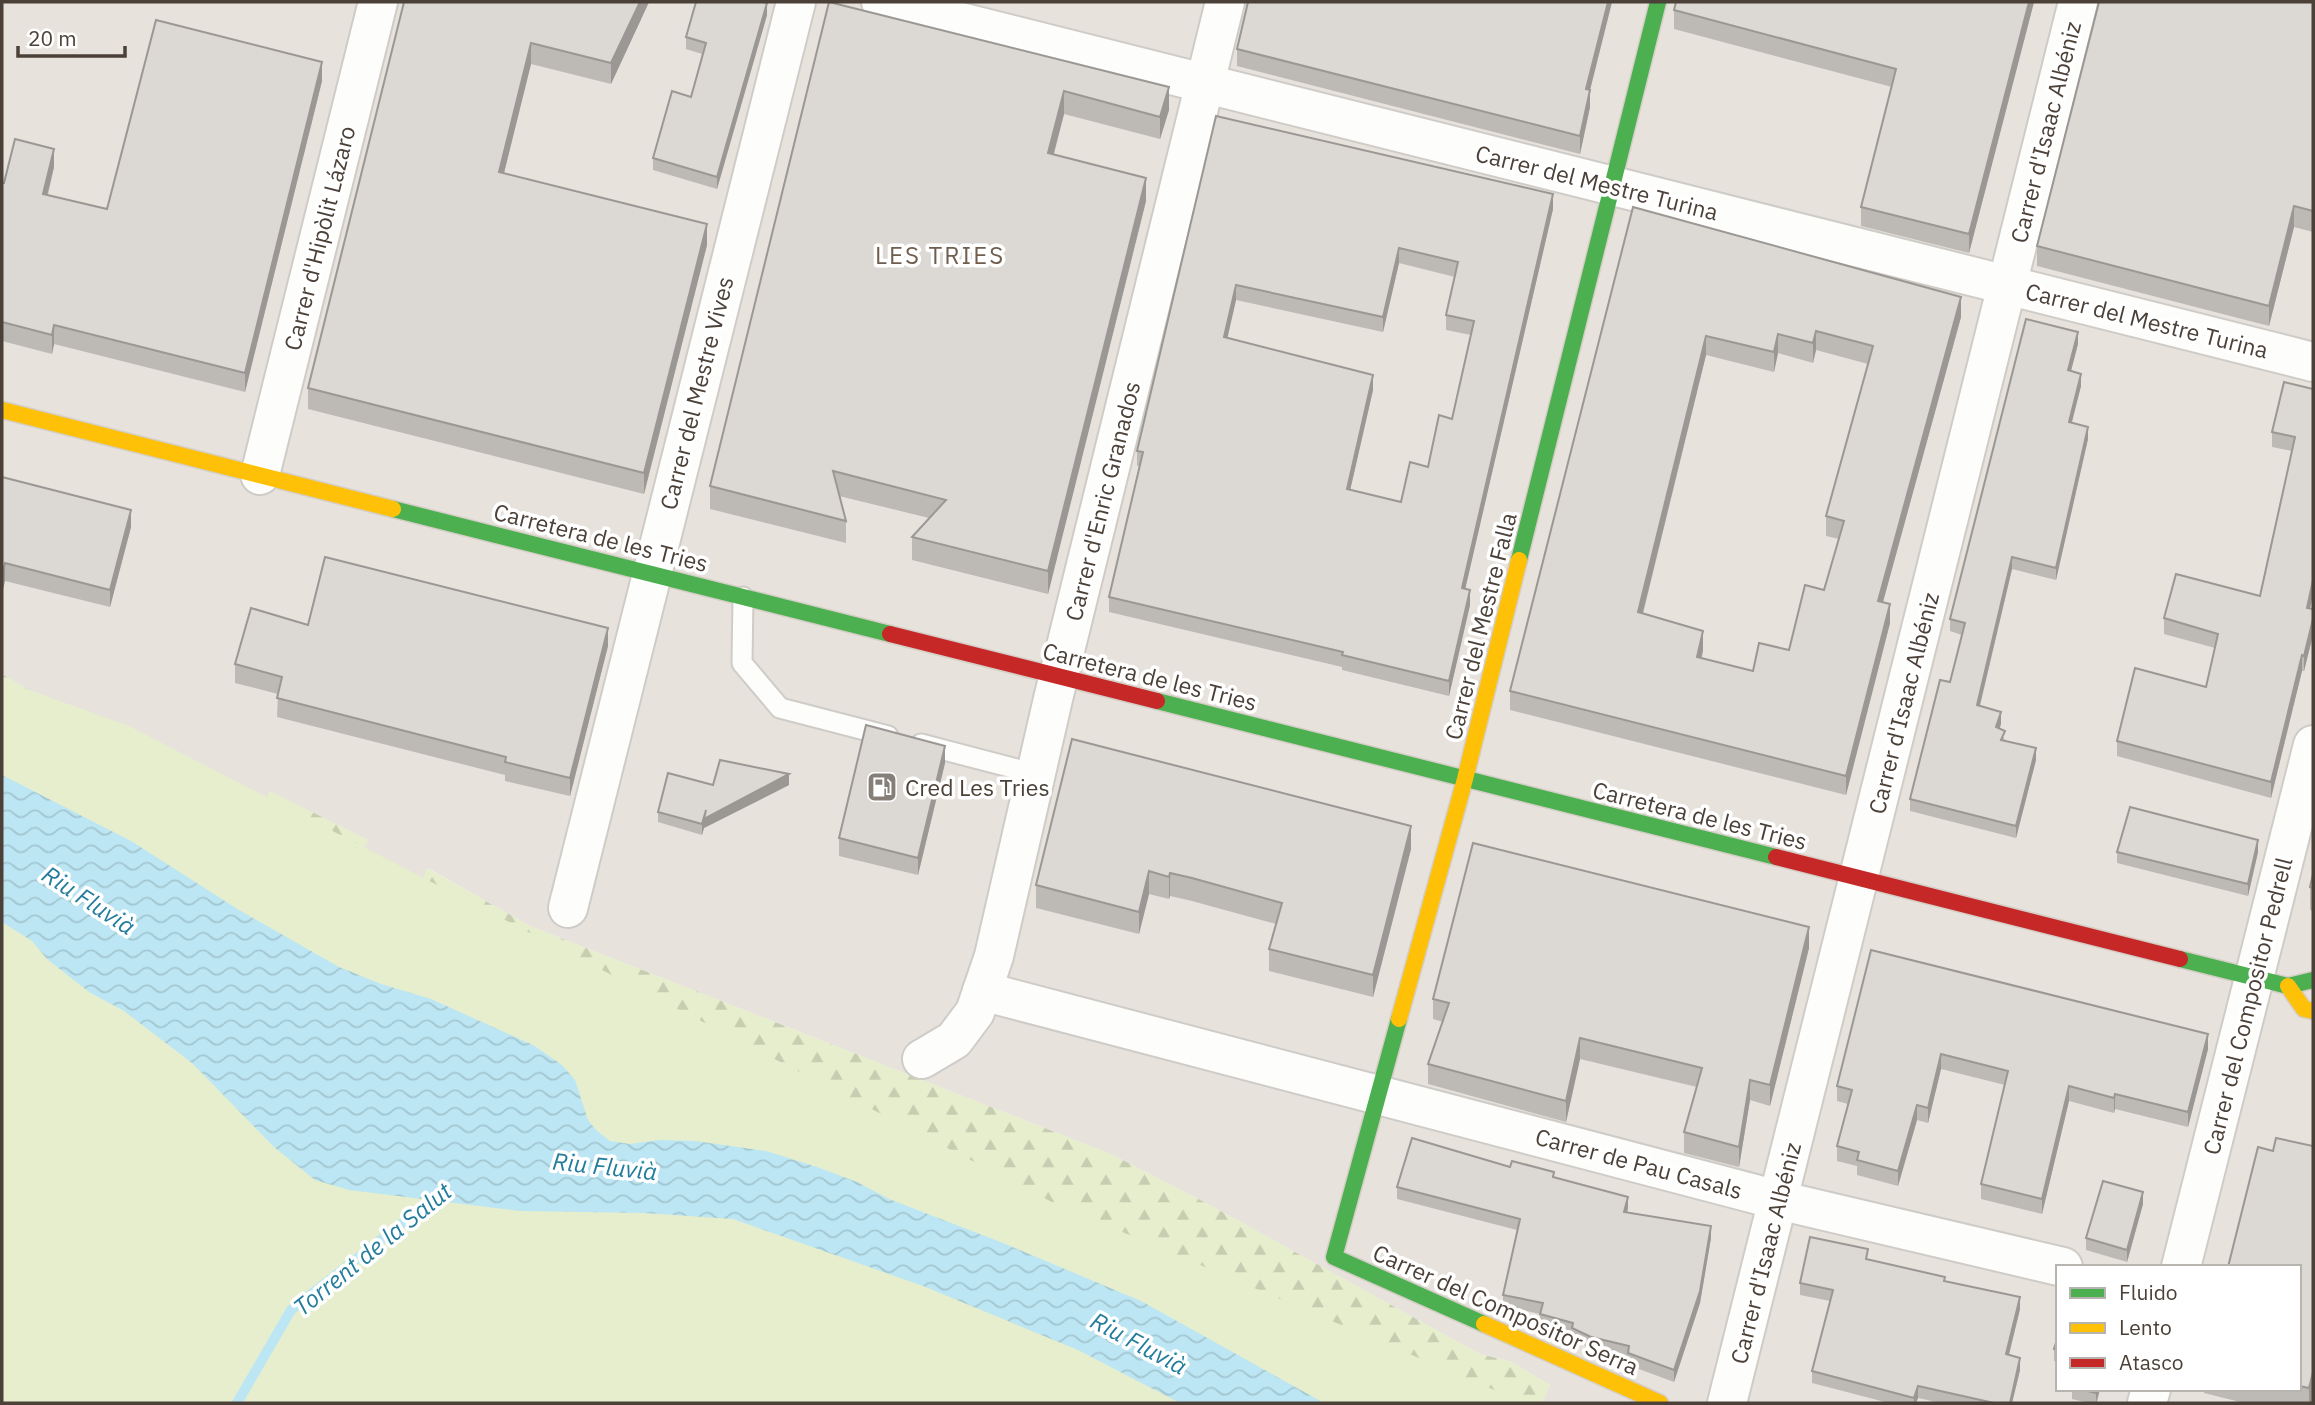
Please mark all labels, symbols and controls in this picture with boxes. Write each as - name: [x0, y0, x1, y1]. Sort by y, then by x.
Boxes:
- scale bar: [18, 14, 124, 58]
- street label: Carrer d'Isaac Albéniz: [2003, 18, 2087, 246]
- text: 20 m: [28, 24, 77, 52]
- street label: Carrer d'Hipòlit Lázaro: [277, 123, 361, 353]
- street label: Carrer del Mestre Turina: [1473, 137, 1721, 227]
- district label: LES TRIES: [875, 239, 1005, 271]
- street label: Carrer del Mestre Vives: [653, 273, 739, 513]
- street label: Carrer del Mestre Turina: [2023, 275, 2271, 365]
- street label: Carrer d'Enric Granados: [1058, 378, 1146, 624]
- street label: Carretera de les Tries: [491, 496, 711, 578]
- street label: Carrer del Mestre Falla: [1437, 509, 1523, 743]
- street label: Carrer d'Isaac Albéniz: [1861, 589, 1945, 817]
- street label: Carretera de les Tries: [1040, 635, 1260, 717]
- fuel station icon: Cred Les Tries: [865, 770, 899, 804]
- place label: Cred Les Tries: [905, 772, 1050, 802]
- street label: Carretera de les Tries: [1590, 774, 1810, 856]
- street label: Carrer del Compositor Pedrell: [2196, 854, 2298, 1158]
- water label: Riu Fluvià: [36, 858, 142, 942]
- street label: Carrer de Pau Casals: [1532, 1121, 1746, 1205]
- street label: Carrer d'Isaac Albéniz: [1723, 1139, 1807, 1367]
- water label: Riu Fluvià: [551, 1145, 659, 1187]
- water label: Torrent de la Salut: [286, 1174, 459, 1323]
- street label: Carrer del Compositor Serra: [1368, 1237, 1644, 1381]
- legend: [2056, 1265, 2301, 1391]
- text: Fluido: [2119, 1278, 2178, 1306]
- water label: Riu Fluvià: [1085, 1304, 1193, 1382]
- text: Lento: [2119, 1313, 2172, 1341]
- text: Atasco: [2119, 1348, 2183, 1376]

